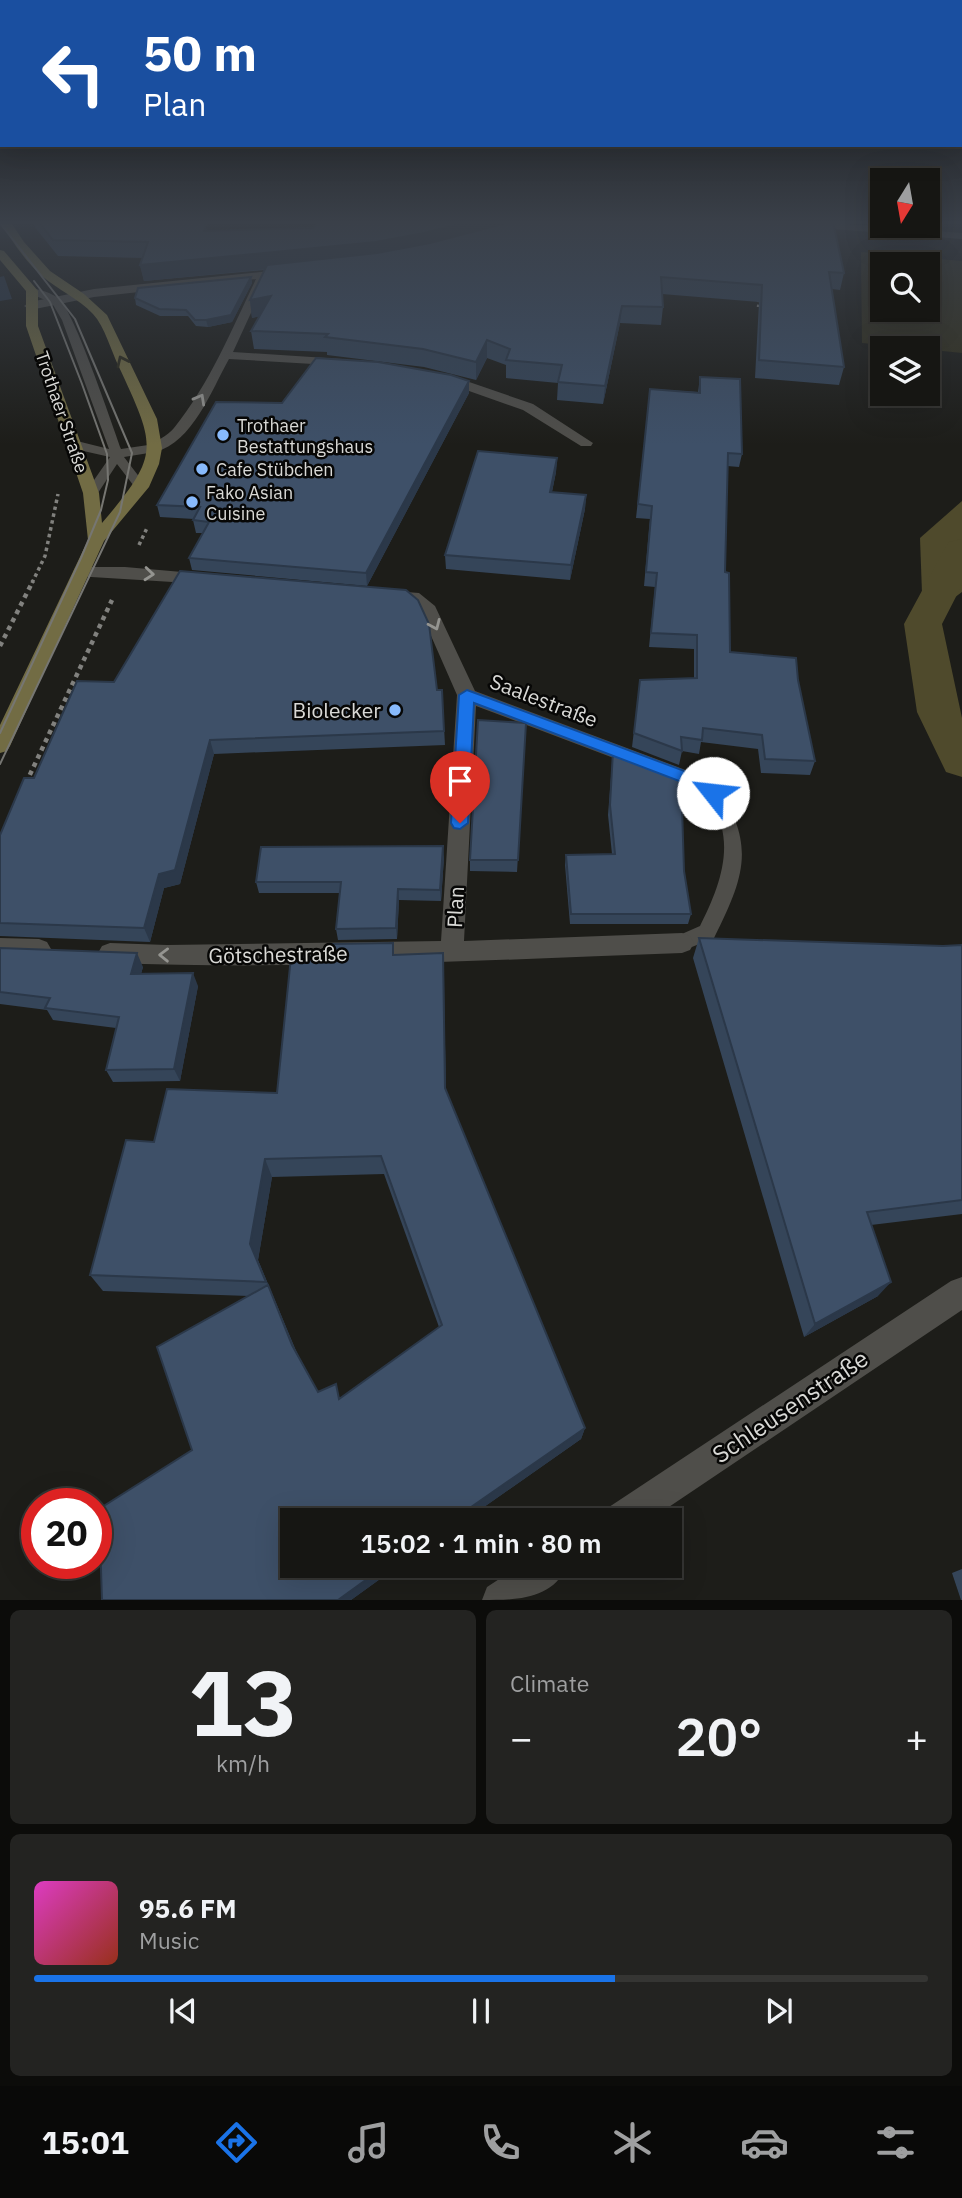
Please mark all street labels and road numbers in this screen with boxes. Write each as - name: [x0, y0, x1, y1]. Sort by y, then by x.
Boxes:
- street label: Trothaer Straße: [30, 348, 94, 476]
- street label: Saalestraße: [486, 667, 602, 733]
- street label: Plan: [440, 885, 470, 929]
- street label: Götschestraße: [208, 939, 348, 969]
- street label: Schleusenstraße: [706, 1342, 874, 1470]

